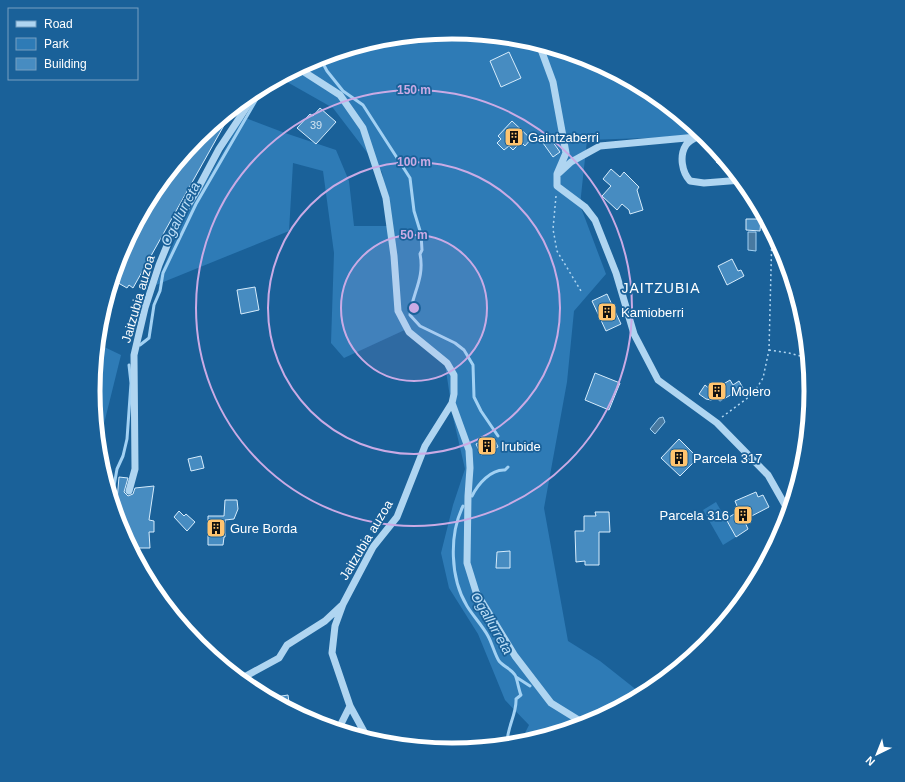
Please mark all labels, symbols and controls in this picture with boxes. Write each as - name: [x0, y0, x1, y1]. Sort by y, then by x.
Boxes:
- legend: [8, 8, 138, 80]
- text: Road: [44, 17, 73, 31]
- text: Park: [44, 37, 70, 51]
- text: Building: [44, 57, 87, 71]
- text: 150 m: [397, 83, 431, 97]
- house number: 39: [310, 119, 322, 131]
- building icon: Gaintzaberri: [503, 126, 525, 148]
- place label: Gaintzaberri: [528, 130, 599, 145]
- text: 100 m: [397, 155, 431, 169]
- water label: Ogallurreta: [157, 179, 203, 248]
- text: 50 m: [400, 228, 428, 242]
- street label: Jaitzubia auzoa: [118, 253, 158, 344]
- district label: JAITZUBIA: [621, 280, 701, 296]
- centre of rings: [407, 301, 421, 315]
- building icon: Kamioberri: [596, 301, 618, 323]
- place label: Kamioberri: [621, 305, 684, 320]
- building icon: Molero: [706, 380, 728, 402]
- place label: Molero: [731, 384, 771, 399]
- building icon: Irubide: [476, 435, 498, 457]
- place label: Irubide: [501, 439, 541, 454]
- building icon: Parcela 317: [668, 447, 690, 469]
- place label: Parcela 317: [693, 451, 762, 466]
- street label: Jaitzubia auzoa: [336, 497, 396, 583]
- building icon: Parcela 316: [732, 504, 754, 526]
- place label: Parcela 316: [660, 508, 729, 523]
- building icon: Gure Borda: [205, 517, 227, 539]
- place label: Gure Borda: [230, 521, 298, 536]
- water label: Ogallurreta: [468, 589, 516, 657]
- north arrow: [857, 734, 897, 774]
- text: N: [863, 754, 877, 768]

